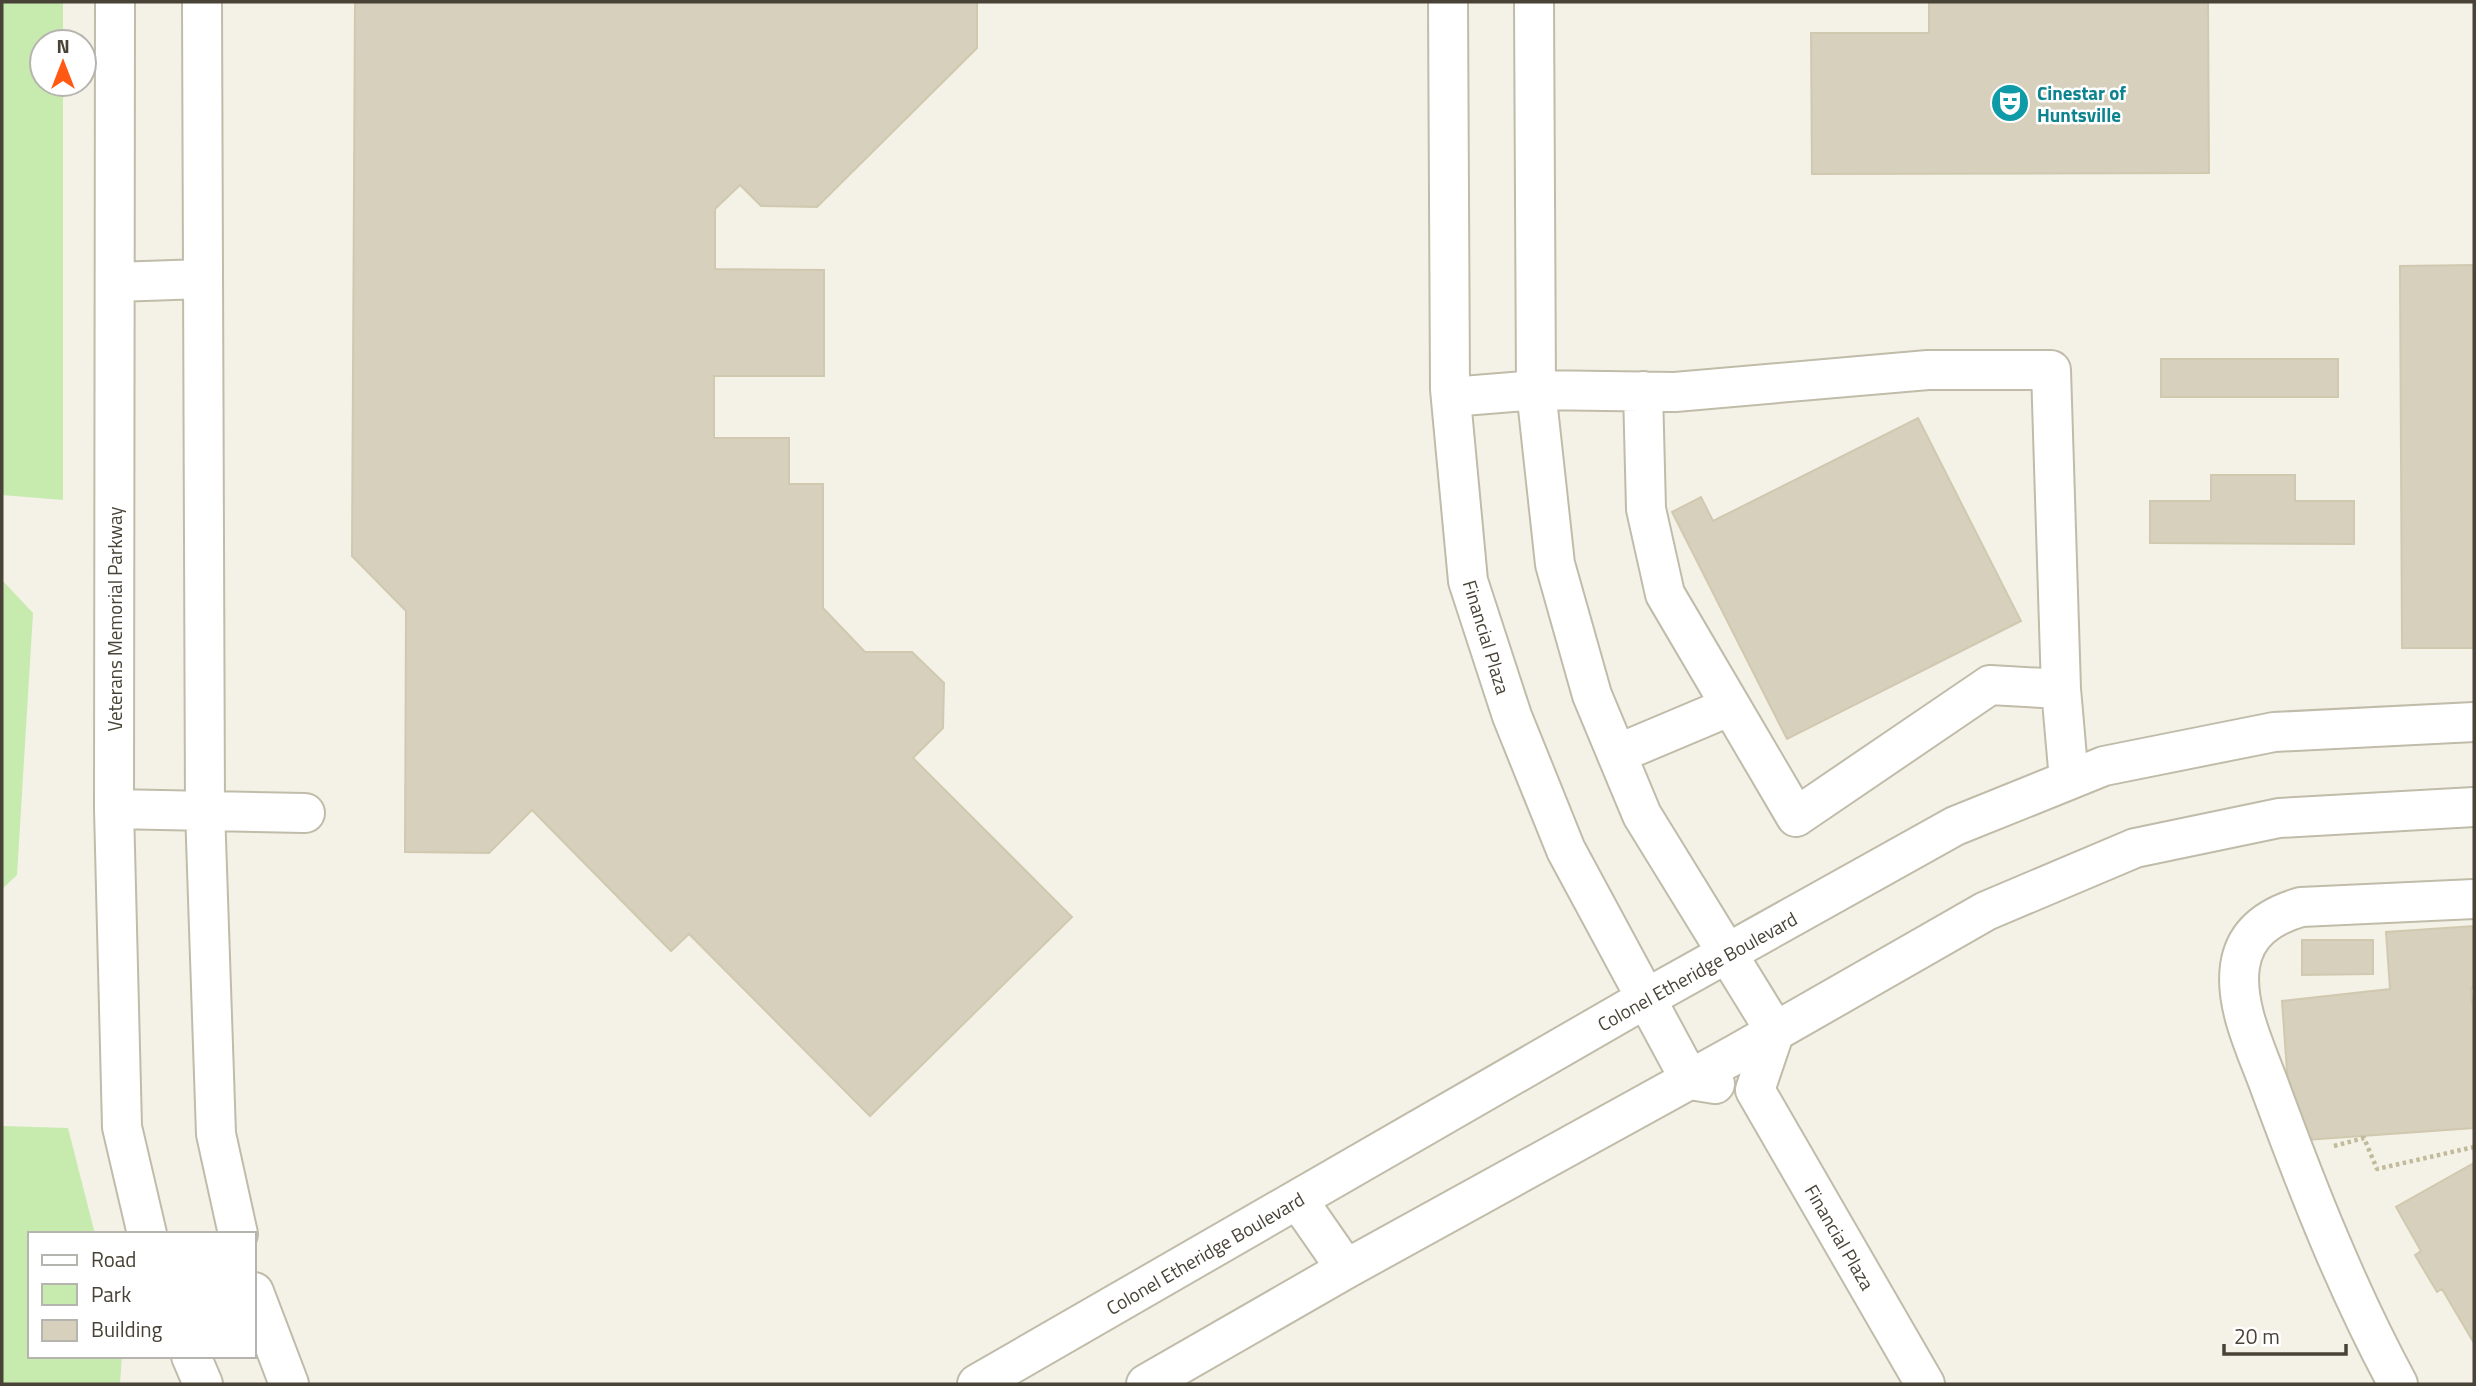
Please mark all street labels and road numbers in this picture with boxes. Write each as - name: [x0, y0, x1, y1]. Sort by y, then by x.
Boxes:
- street label: Veterans Memorial Parkway: [100, 506, 129, 732]
- street label: Financial Plaza: [1456, 576, 1518, 698]
- street label: Colonel Etheridge Boulevard: [1592, 904, 1802, 1038]
- street label: Financial Plaza: [1798, 1179, 1882, 1296]
- street label: Colonel Etheridge Boulevard: [1100, 1184, 1310, 1322]

